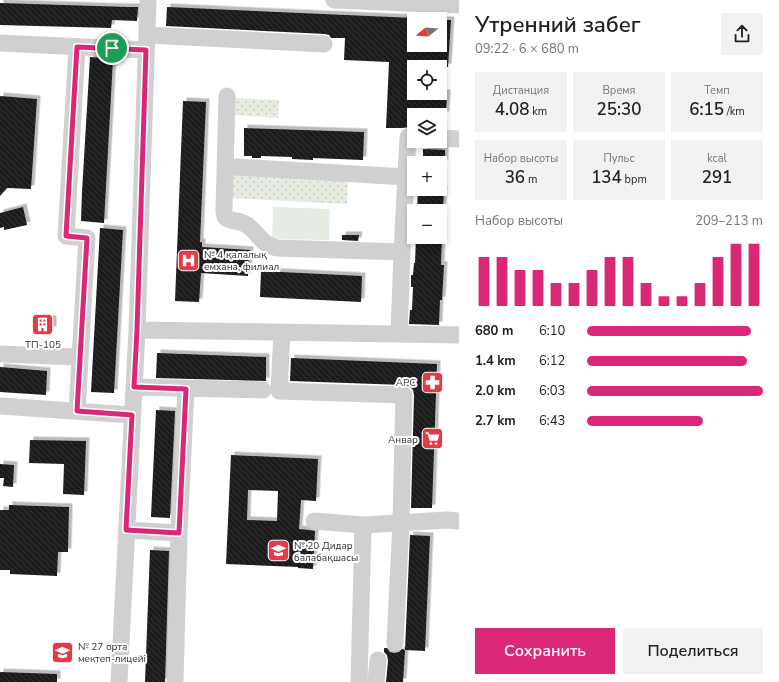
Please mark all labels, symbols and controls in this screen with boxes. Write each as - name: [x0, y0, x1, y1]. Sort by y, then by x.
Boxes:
- text: Утренний забег: [475, 10, 640, 40]
- north arrow: [407, 12, 447, 52]
- map controls: [407, 12, 447, 244]
- button: share: [721, 13, 763, 55]
- pin: [95, 31, 129, 65]
- icon: arrive: [101, 37, 123, 59]
- text: 09:22 · 6 × 680 m: [475, 40, 579, 58]
- button: locate: [407, 60, 447, 100]
- text: Дистанция: [493, 83, 549, 98]
- text: Время: [602, 83, 636, 98]
- text: Темп: [704, 83, 730, 98]
- text: 4.08: [495, 98, 529, 121]
- text: 25:30: [597, 98, 641, 121]
- text: 6:15: [689, 98, 724, 121]
- text: km: [529, 104, 547, 119]
- text: /km: [724, 104, 745, 119]
- button: layers: [407, 108, 447, 148]
- text: Набор высоты: [484, 151, 558, 166]
- text: Пульс: [603, 151, 635, 166]
- text: kcal: [707, 151, 727, 166]
- button: +: [407, 156, 447, 196]
- text: 36: [505, 166, 525, 189]
- text: 134: [591, 166, 622, 189]
- text: 291: [702, 166, 732, 189]
- text: m: [525, 172, 537, 187]
- text: bpm: [622, 172, 647, 187]
- button: −: [407, 204, 447, 244]
- text: Набор высоты: [475, 212, 563, 230]
- text: 209–213 m: [695, 212, 763, 230]
- hospital icon: № 4 қалалық емхана, филиал: [176, 247, 202, 273]
- place label: № 4 қалалық емхана, филиал: [204, 248, 279, 274]
- building icon: ТП-105: [30, 311, 56, 337]
- text: 680 m: [475, 322, 513, 340]
- text: 6:10: [539, 322, 565, 340]
- place label: ТП-105: [25, 338, 61, 352]
- text: 1.4 km: [475, 352, 516, 370]
- text: 6:12: [539, 352, 565, 370]
- pharmacy icon: АРС: [419, 369, 445, 395]
- place label: АРС: [396, 376, 416, 390]
- text: 2.0 km: [475, 382, 516, 400]
- text: 6:03: [539, 382, 565, 400]
- text: 2.7 km: [475, 412, 516, 430]
- text: 6:43: [539, 412, 565, 430]
- supermarket icon: Анвар: [420, 426, 446, 452]
- place label: Анвар: [388, 433, 418, 447]
- school or university icon: № 20 Дидар балабақшасы: [266, 538, 292, 564]
- place label: № 20 Дидар балабақшасы: [294, 539, 358, 565]
- button: Сохранить: [475, 628, 615, 674]
- button: Поделиться: [623, 628, 763, 674]
- school or university icon: № 27 орта мектеп-лицейі: [50, 639, 76, 665]
- place label: № 27 орта мектеп-лицейі: [78, 640, 146, 666]

